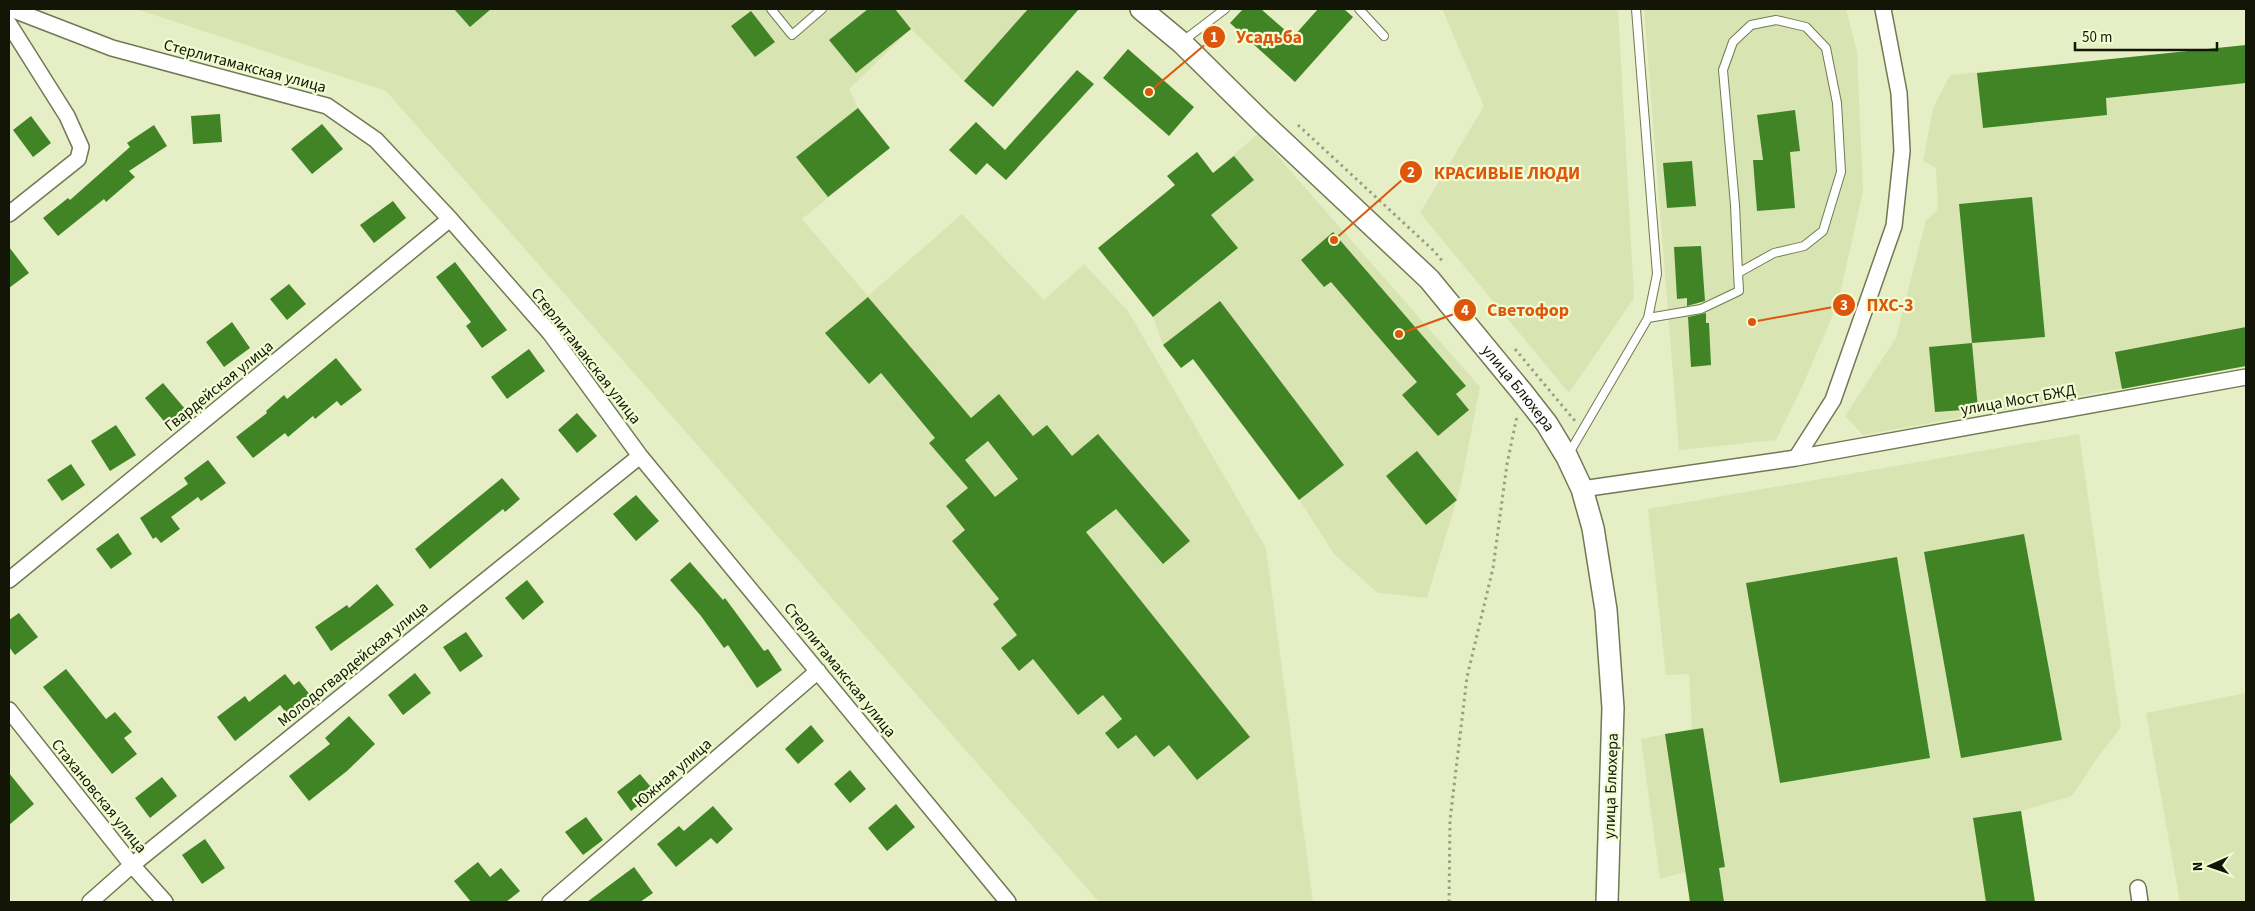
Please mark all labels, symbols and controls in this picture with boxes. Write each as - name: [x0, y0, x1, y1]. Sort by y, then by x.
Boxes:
- callout: Усадьба: [1201, 20, 1312, 53]
- scale bar: [2075, 20, 2218, 52]
- text: Усадьба: [1236, 25, 1302, 50]
- text: 1: [1210, 27, 1218, 48]
- text: 50 m: [2082, 27, 2112, 48]
- street label: Стерлитамакская улица: [161, 34, 329, 98]
- callout: КРАСИВЫЕ ЛЮДИ: [1399, 156, 1590, 189]
- text: КРАСИВЫЕ ЛЮДИ: [1434, 161, 1580, 186]
- text: 2: [1407, 162, 1415, 183]
- street label: Стерлитамакская улица: [526, 283, 646, 429]
- callout: ПХС-3: [1831, 289, 1923, 322]
- text: ПХС-3: [1867, 293, 1913, 318]
- callout: Светофор: [1452, 294, 1579, 327]
- text: 3: [1840, 295, 1848, 316]
- text: Светофор: [1487, 298, 1569, 323]
- text: 4: [1461, 300, 1469, 321]
- street label: Гвардейская улица: [160, 335, 278, 437]
- street label: улица Блюхера: [1476, 340, 1560, 436]
- street label: улица Мост БЖД: [1959, 379, 2077, 421]
- street label: Молодогвардейская улица: [273, 596, 433, 732]
- street label: Стерлитамакская улица: [779, 598, 901, 742]
- street label: Южная улица: [630, 733, 716, 813]
- street label: улица Блюхера: [1598, 733, 1624, 839]
- street label: Стахановская улица: [46, 734, 152, 858]
- north arrow: [2185, 841, 2235, 891]
- text: N: [2188, 861, 2208, 871]

